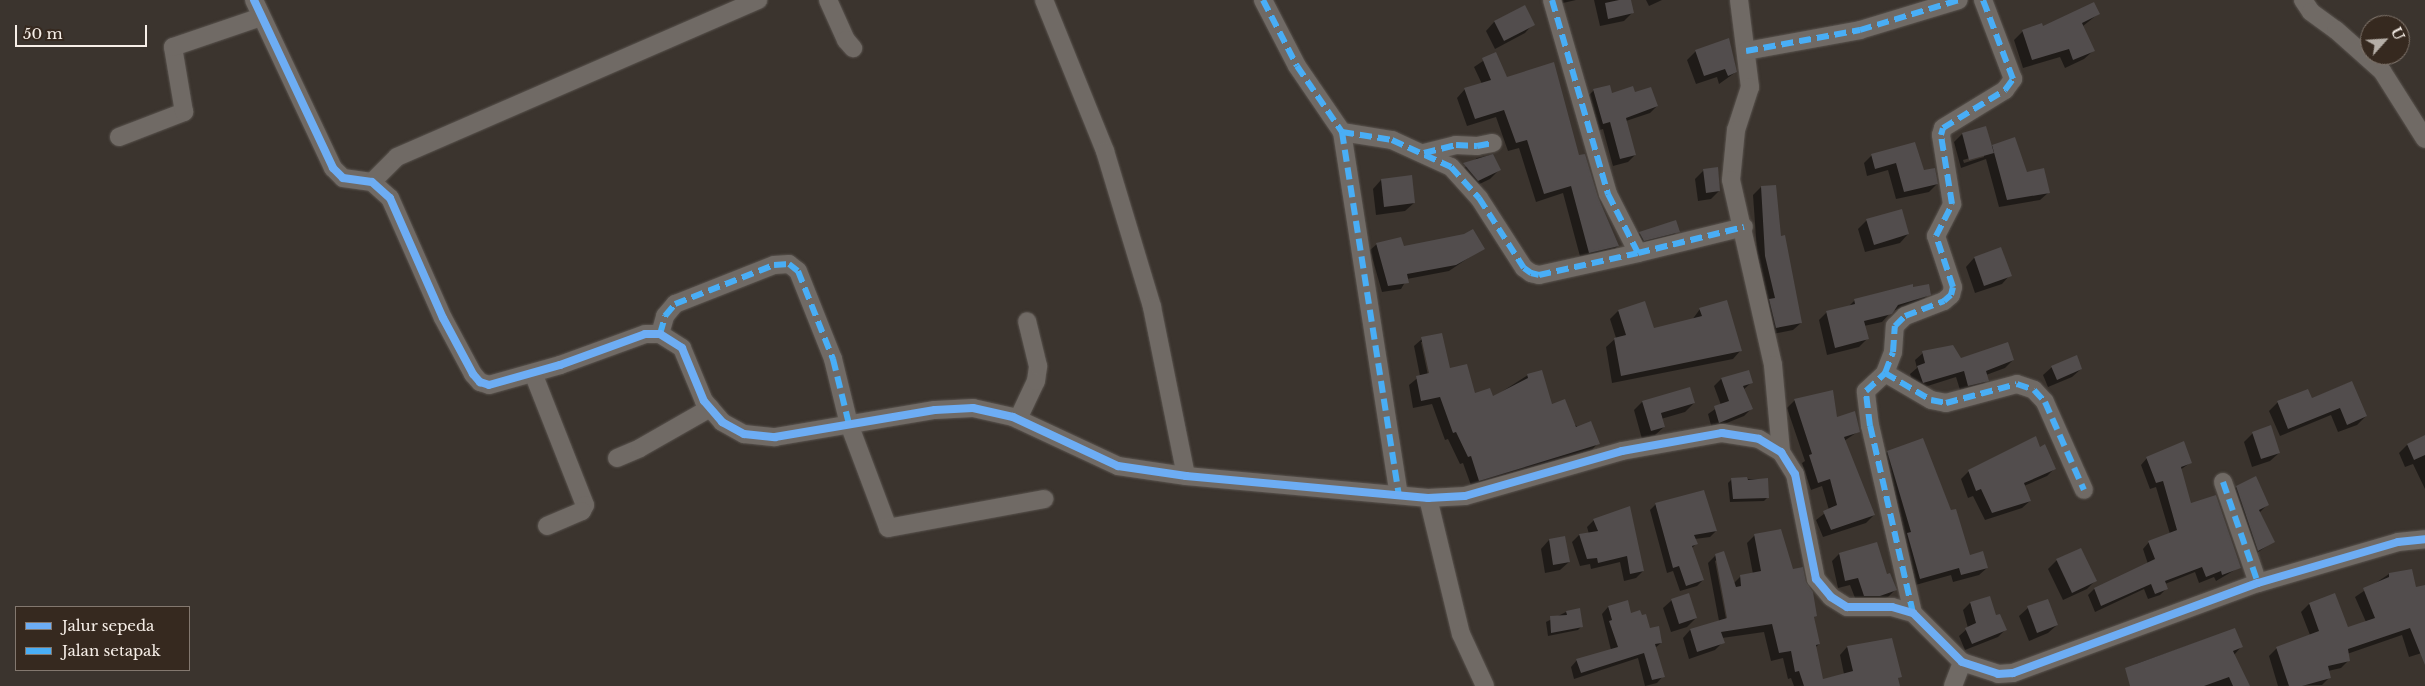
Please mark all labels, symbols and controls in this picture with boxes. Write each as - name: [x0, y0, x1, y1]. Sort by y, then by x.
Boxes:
- scale bar: [18, 15, 150, 47]
- north arrow: [2360, 15, 2410, 65]
- text: 50 m: [23, 24, 63, 43]
- text: U: [2387, 24, 2408, 43]
- legend: [15, 606, 190, 671]
- text: Jalur sepeda: [62, 616, 154, 635]
- text: Jalan setapak: [62, 641, 161, 660]

